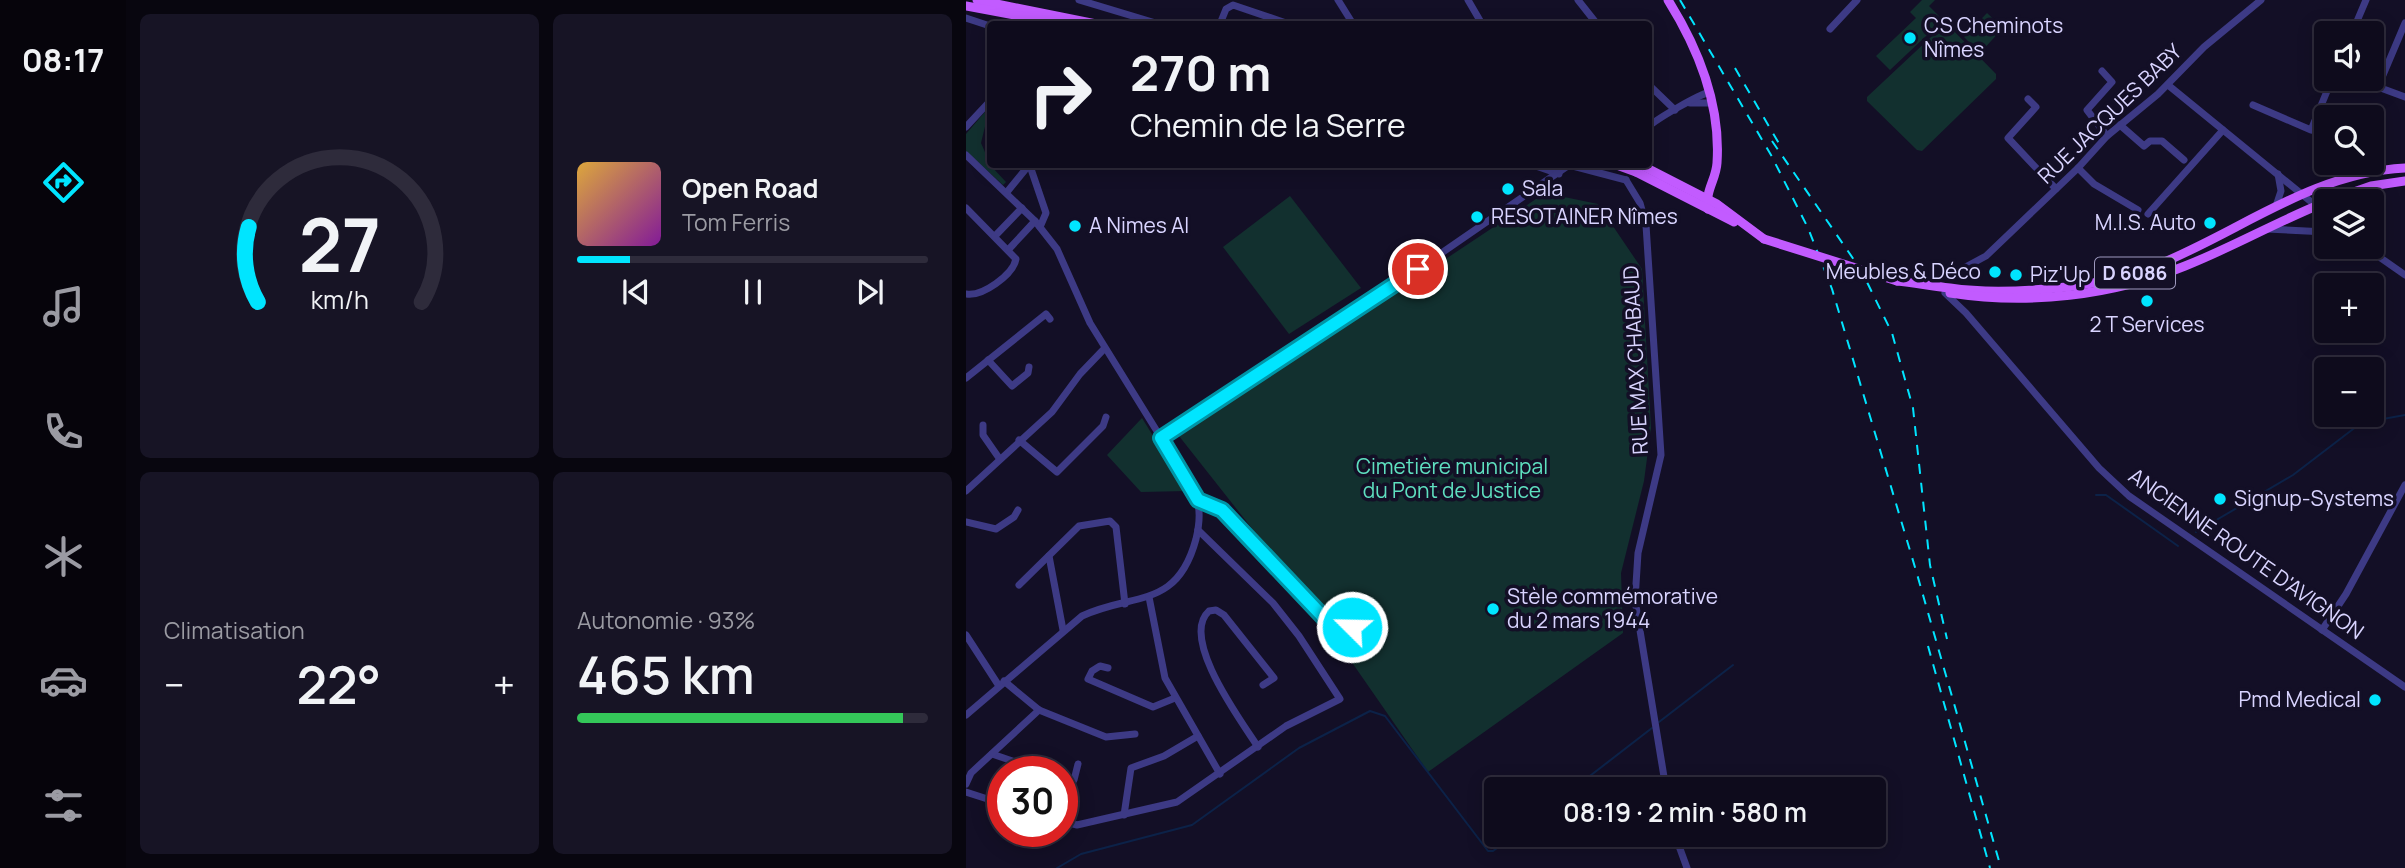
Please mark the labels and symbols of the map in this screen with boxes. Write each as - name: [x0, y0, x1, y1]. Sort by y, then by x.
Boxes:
- place label: CS Cheminots Nîmes: [1924, 11, 2063, 63]
- marker: CS Cheminots Nîmes: [1902, 30, 1918, 46]
- street label: RUE JACQUES BABY: [2031, 37, 2188, 189]
- place label: Sala: [1522, 174, 1563, 202]
- marker: Sala: [1500, 181, 1516, 197]
- place label: RESOTAINER Nîmes: [1491, 202, 1678, 230]
- place label: M.I.S. Auto: [2095, 208, 2196, 236]
- marker: RESOTAINER Nîmes: [1469, 209, 1485, 225]
- place label: A Nimes Al: [1089, 211, 1189, 239]
- marker: M.I.S. Auto: [2202, 215, 2218, 231]
- marker: A Nimes Al: [1067, 218, 1083, 234]
- pin: [1388, 239, 1448, 299]
- place label: Meubles & Déco: [1826, 257, 1981, 285]
- road number: D 6086: [2095, 258, 2175, 288]
- place label: Piz'Up: [2030, 260, 2090, 288]
- marker: Meubles & Déco: [1987, 264, 2003, 280]
- street label: RUE MAX CHABAUD: [1616, 265, 1654, 455]
- marker: Piz'Up: [2008, 267, 2024, 283]
- marker: 2 T Services: [2139, 293, 2155, 309]
- place label: 2 T Services: [2089, 310, 2205, 338]
- park label: Cimetière municipal du Pont de Justice: [1356, 452, 1548, 504]
- street label: ANCIENNE ROUTE D'AVIGNON: [2124, 461, 2370, 645]
- place label: Signup-Systems: [2234, 484, 2394, 512]
- marker: Signup-Systems: [2212, 491, 2228, 507]
- place label: Stèle commémorative du 2 mars 1944: [1507, 582, 1718, 634]
- position arrow: [1315, 590, 1389, 664]
- marker: Stèle commémorative du 2 mars 1944: [1485, 601, 1501, 617]
- place label: Pmd Medical: [2239, 685, 2361, 713]
- marker: Pmd Medical: [2367, 692, 2383, 708]
- speed limit sign: 30: [987, 756, 1078, 847]

